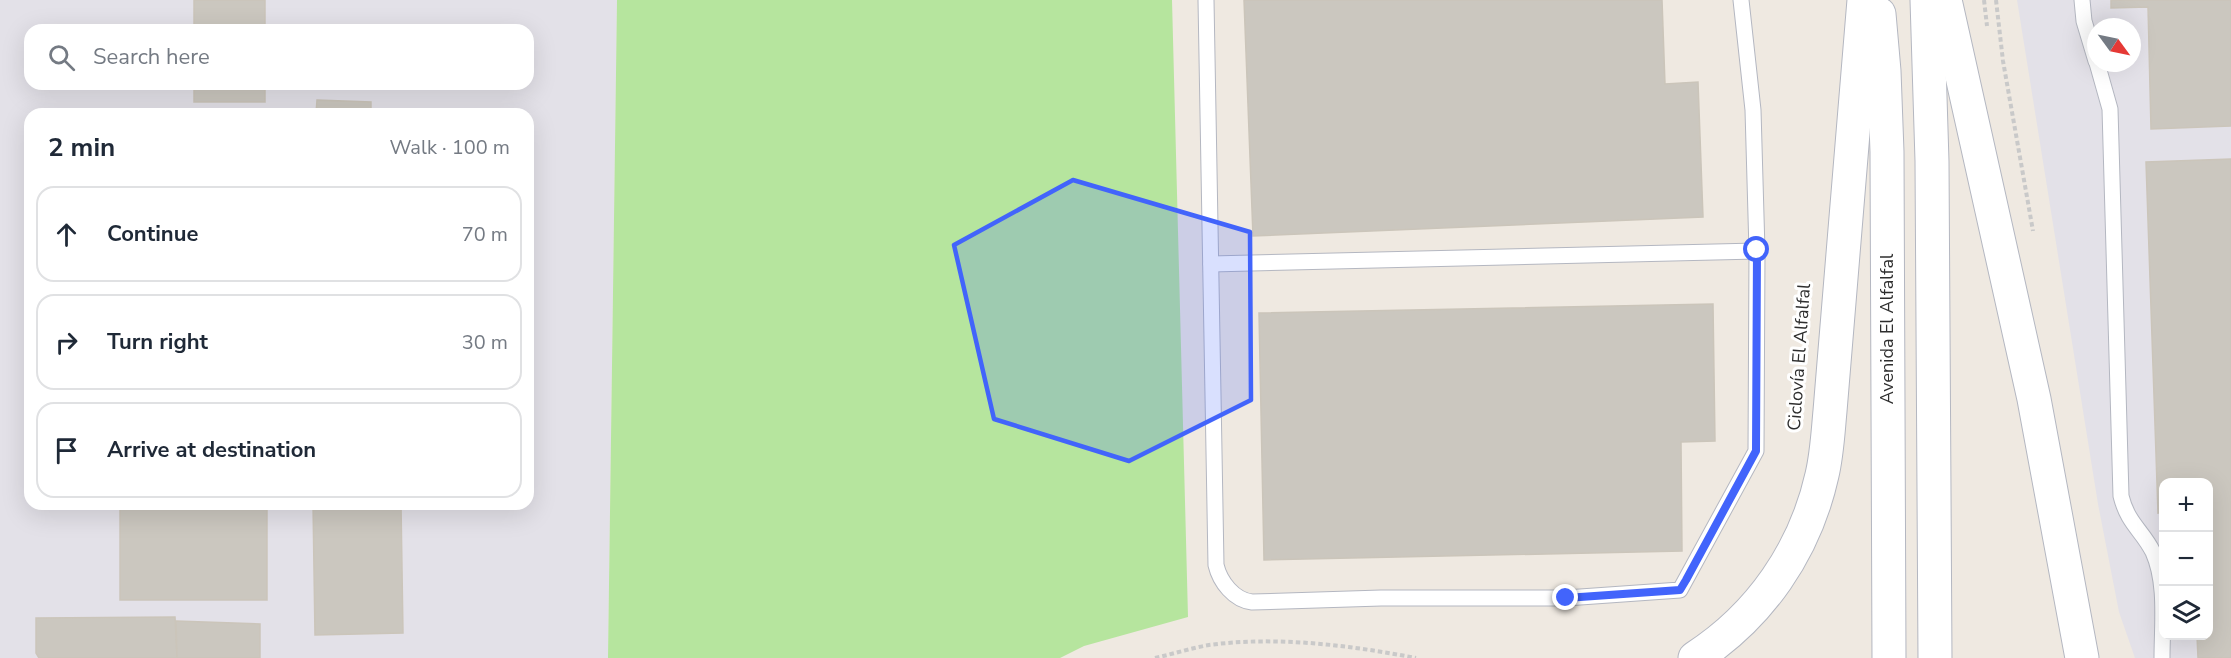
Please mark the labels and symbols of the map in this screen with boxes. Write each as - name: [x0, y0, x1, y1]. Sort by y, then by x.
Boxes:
- north arrow: [2087, 18, 2141, 72]
- route start: [1743, 236, 1769, 262]
- street label: Avenida El Alfalfal: [1875, 253, 1899, 404]
- street label: Ciclovía El Alfalfal: [1782, 282, 1816, 431]
- route end: [1552, 584, 1578, 610]

